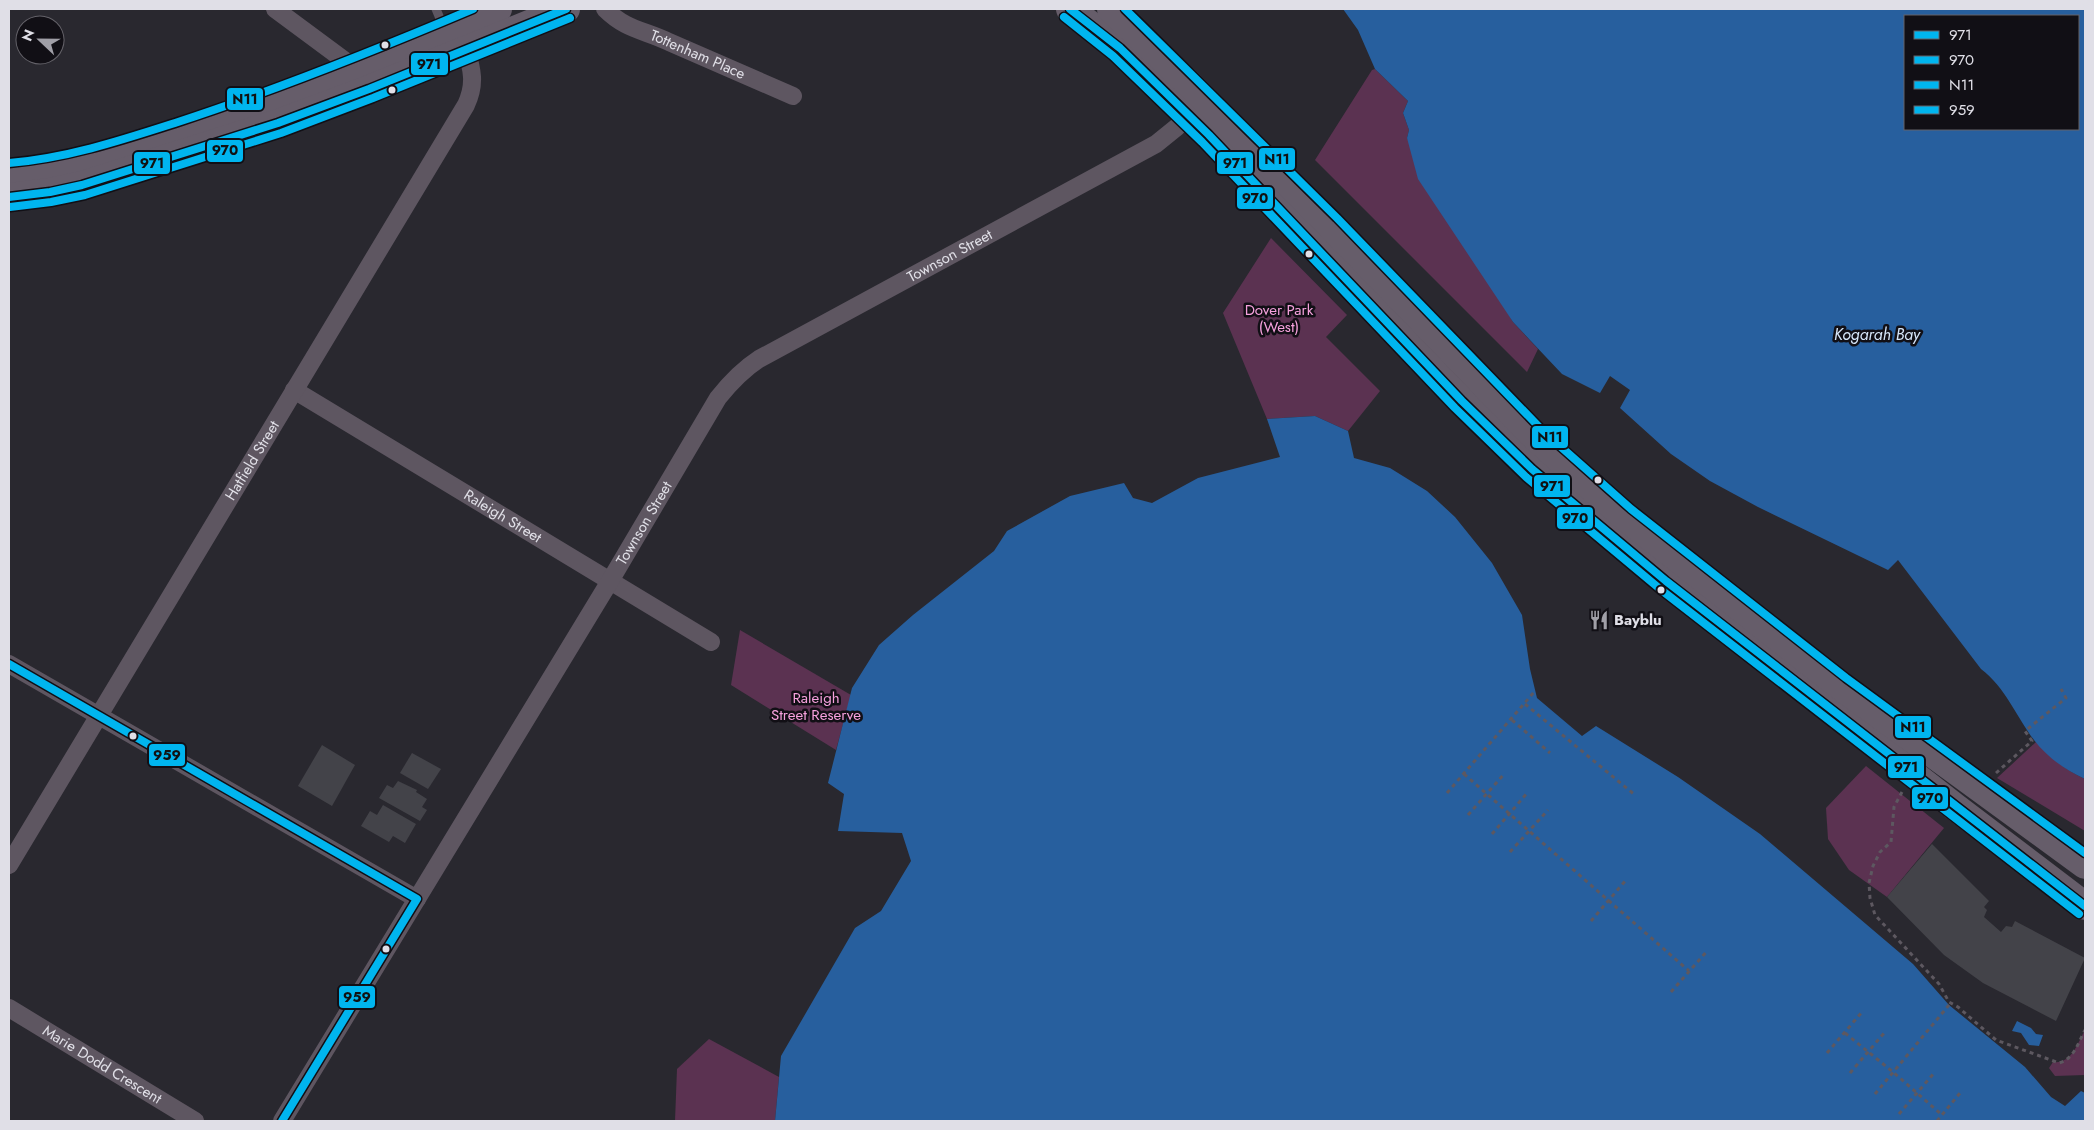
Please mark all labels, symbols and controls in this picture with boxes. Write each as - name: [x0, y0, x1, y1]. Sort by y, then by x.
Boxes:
- north arrow: [15, 15, 65, 65]
- legend: [1904, 15, 2079, 130]
- street label: Tottenham Place: [647, 24, 749, 85]
- text: 971: [1949, 24, 1972, 46]
- text: N: [17, 26, 39, 44]
- unlabelled marker: [380, 40, 390, 50]
- text: 970: [1949, 49, 1974, 71]
- line badge: 971: [410, 52, 449, 76]
- text: 971: [417, 54, 441, 74]
- text: N11: [1949, 74, 1974, 96]
- unlabelled marker: [387, 85, 397, 95]
- line badge: N11: [226, 87, 264, 111]
- text: N11: [232, 89, 258, 109]
- text: 959: [1949, 99, 1975, 121]
- line badge: 970: [206, 139, 244, 163]
- text: 970: [212, 140, 238, 160]
- line badge: N11: [1258, 147, 1296, 171]
- text: N11: [1264, 149, 1290, 169]
- line badge: 971: [133, 151, 171, 175]
- line badge: 971: [1216, 151, 1254, 175]
- text: 971: [140, 153, 164, 173]
- text: 971: [1223, 153, 1247, 173]
- line badge: 970: [1236, 186, 1274, 210]
- text: 970: [1242, 188, 1268, 208]
- street label: Townson Street: [903, 223, 997, 288]
- unlabelled marker: [1304, 249, 1314, 259]
- park label: Dover Park (West): [1245, 299, 1314, 338]
- water label: Kogarah Bay: [1834, 323, 1921, 346]
- street label: Hatfield Street: [220, 416, 285, 505]
- line badge: N11: [1531, 425, 1569, 449]
- text: N11: [1537, 427, 1563, 447]
- line badge: 971: [1533, 474, 1571, 498]
- unlabelled marker: [1593, 475, 1603, 485]
- text: 971: [1540, 476, 1564, 496]
- street label: Townson Street: [611, 477, 678, 569]
- street label: Raleigh Street: [460, 484, 546, 548]
- line badge: 970: [1556, 506, 1594, 530]
- text: 970: [1562, 508, 1588, 528]
- unlabelled marker: [1656, 585, 1666, 595]
- restaurant icon: Bayblu: [1588, 609, 1610, 631]
- place label: Bayblu: [1614, 609, 1662, 631]
- park label: Raleigh Street Reserve: [771, 687, 861, 726]
- line badge: N11: [1894, 715, 1932, 739]
- text: N11: [1900, 717, 1926, 737]
- unlabelled marker: [128, 731, 138, 741]
- line badge: 959: [148, 743, 186, 767]
- text: 959: [153, 745, 181, 765]
- line badge: 971: [1887, 755, 1925, 779]
- text: 971: [1894, 757, 1918, 777]
- line badge: 970: [1911, 786, 1949, 810]
- text: 970: [1917, 788, 1943, 808]
- unlabelled marker: [381, 944, 391, 954]
- line badge: 959: [338, 985, 376, 1009]
- text: 959: [343, 987, 371, 1007]
- street label: Marie Dodd Crescent: [38, 1020, 166, 1110]

